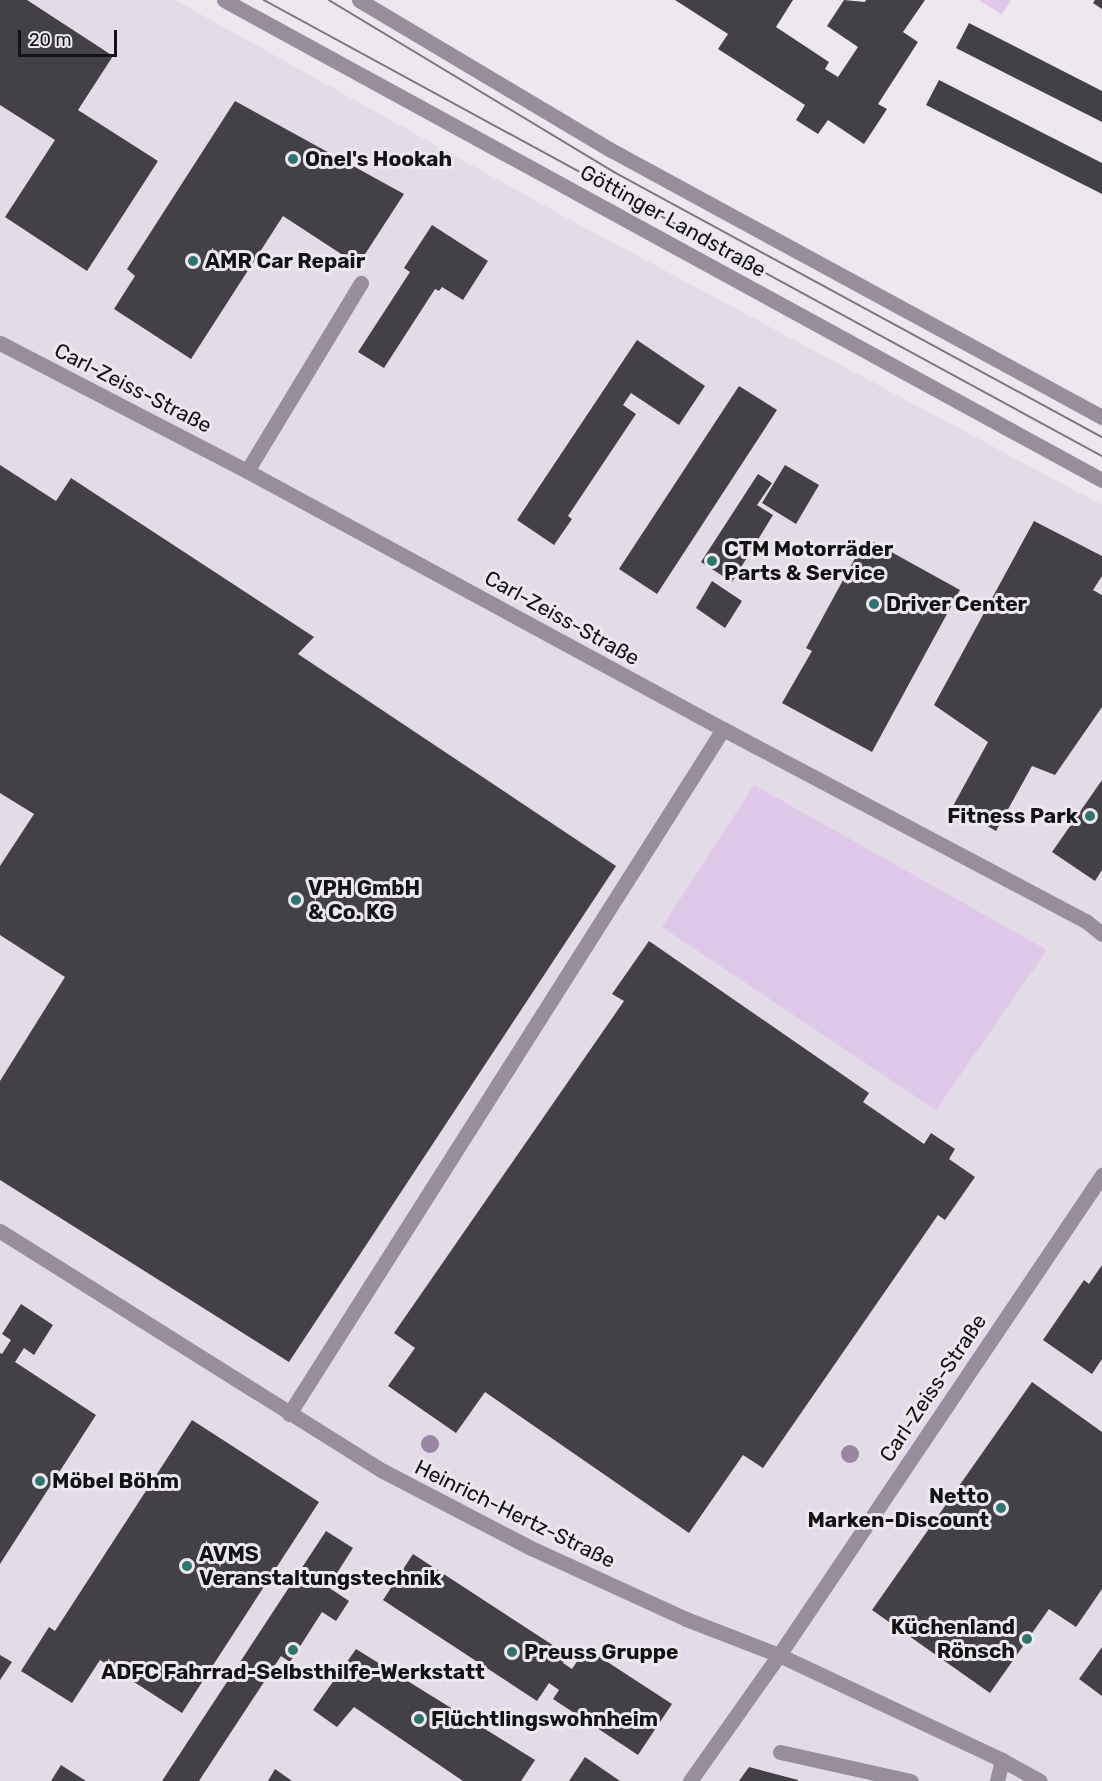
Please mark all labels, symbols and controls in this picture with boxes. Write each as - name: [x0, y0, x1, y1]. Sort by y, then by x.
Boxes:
- scale bar: [21, 18, 120, 56]
- text: 20 m: [29, 29, 71, 51]
- place label: Onel's Hookah: [305, 146, 452, 172]
- marker: Onel's Hookah: [286, 152, 300, 166]
- street label: Göttinger Landstraße: [576, 159, 770, 283]
- place label: AMR Car Repair: [205, 248, 366, 274]
- marker: AMR Car Repair: [186, 254, 200, 268]
- street label: Carl-Zeiss-Straße: [50, 338, 216, 438]
- place label: CTM Motorräder Parts & Service: [724, 536, 893, 586]
- marker: CTM Motorräder Parts & Service: [705, 554, 719, 568]
- street label: Carl-Zeiss-Straße: [480, 565, 644, 671]
- place label: Driver Center: [886, 591, 1028, 617]
- marker: Driver Center: [867, 597, 881, 611]
- place label: Fitness Park: [947, 803, 1078, 829]
- marker: Fitness Park: [1083, 809, 1097, 823]
- place label: VPH GmbH & Co. KG: [308, 875, 420, 925]
- marker: VPH GmbH & Co. KG: [289, 893, 303, 907]
- street label: Carl-Zeiss-Straße: [874, 1309, 992, 1467]
- street label: Heinrich-Hertz-Straße: [411, 1455, 619, 1573]
- place label: Möbel Böhm: [52, 1468, 179, 1494]
- marker: Möbel Böhm: [33, 1474, 47, 1488]
- place label: Netto Marken-Discount: [807, 1483, 989, 1533]
- marker: Netto Marken-Discount: [994, 1501, 1008, 1515]
- place label: AVMS Veranstaltungstechnik: [199, 1541, 442, 1591]
- marker: AVMS Veranstaltungstechnik: [180, 1559, 194, 1573]
- place label: Küchenland Rönsch: [891, 1614, 1015, 1664]
- marker: Küchenland Rönsch: [1020, 1632, 1034, 1646]
- place label: Preuss Gruppe: [524, 1639, 678, 1665]
- marker: ADFC Fahrrad-Selbsthilfe-Werkstatt: [286, 1643, 300, 1657]
- marker: Preuss Gruppe: [505, 1645, 519, 1659]
- place label: ADFC Fahrrad-Selbsthilfe-Werkstatt: [101, 1659, 485, 1685]
- place label: Flüchtlingswohnheim: [431, 1706, 658, 1732]
- marker: Flüchtlingswohnheim: [412, 1712, 426, 1726]

